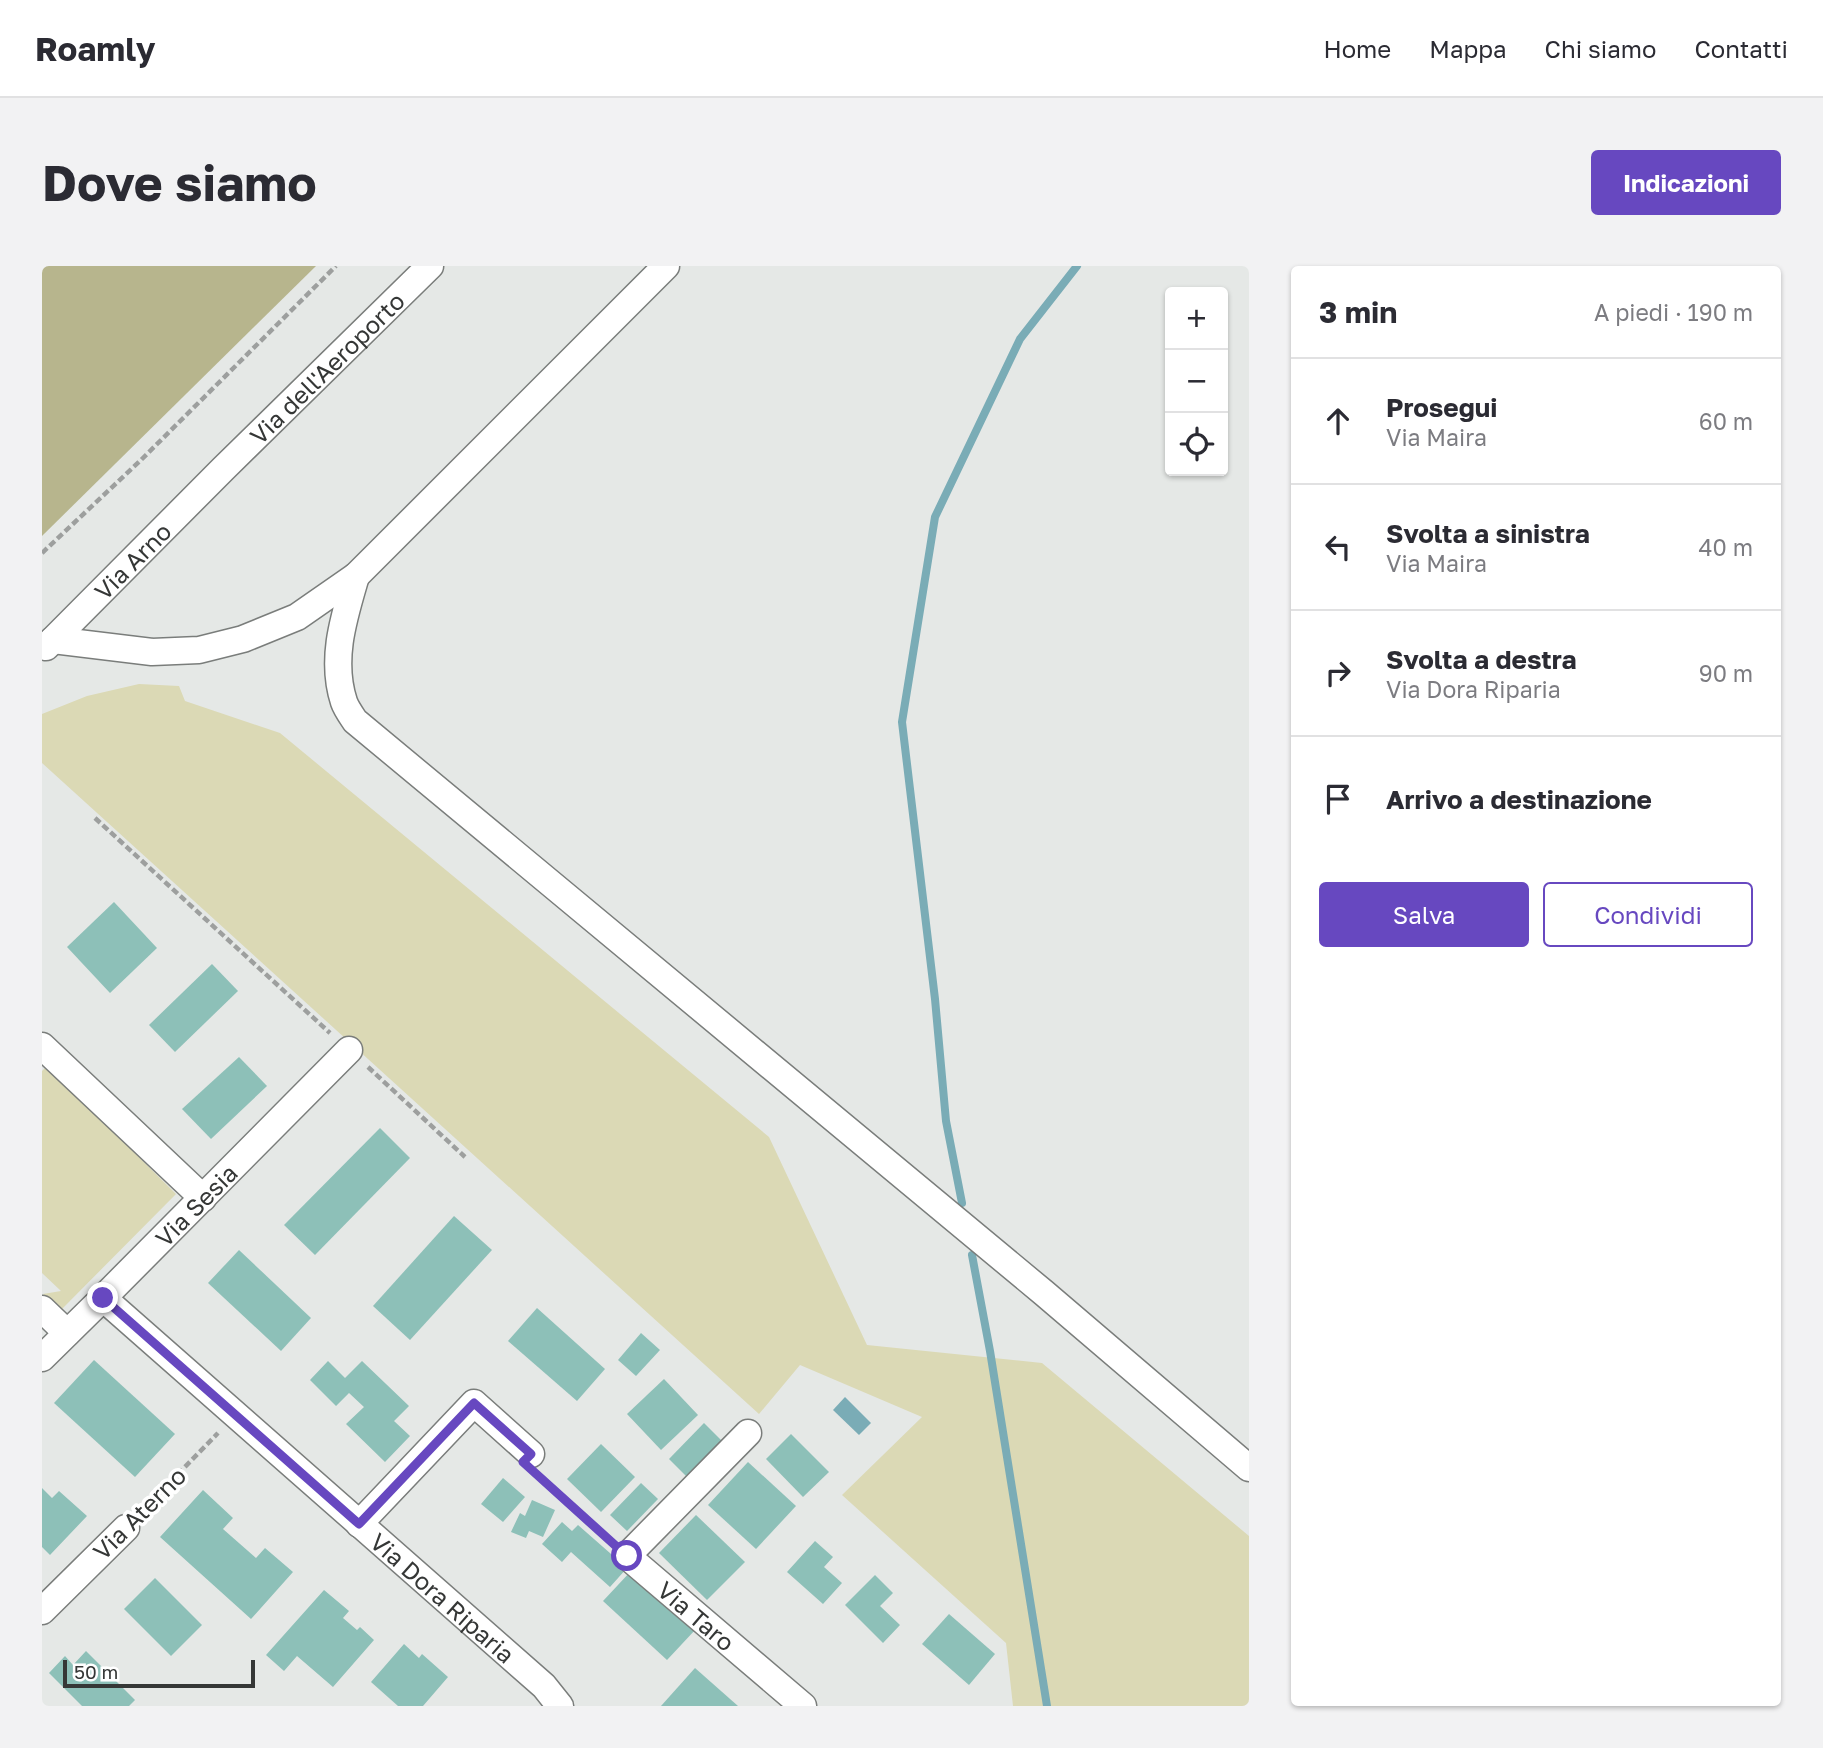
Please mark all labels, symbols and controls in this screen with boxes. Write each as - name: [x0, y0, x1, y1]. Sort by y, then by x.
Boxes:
- text: Roamly: [35, 29, 155, 68]
- text: Home: [1323, 34, 1391, 63]
- text: Mappa: [1429, 34, 1507, 63]
- text: Chi siamo: [1545, 34, 1656, 63]
- text: Contatti: [1694, 34, 1788, 63]
- button: Indicazioni: [1591, 150, 1781, 215]
- text: Dove siamo: [42, 153, 317, 212]
- street label: Via dell'Aeroporto: [243, 285, 410, 450]
- map controls: [1165, 287, 1228, 476]
- button: +: [1165, 287, 1228, 350]
- text: 3 min: [1319, 294, 1397, 330]
- text: A piedi · 190 m: [1594, 298, 1753, 326]
- button: −: [1165, 350, 1228, 413]
- text: Prosegui: [1386, 392, 1497, 423]
- icon: ahead: [1319, 402, 1357, 440]
- text: 60 m: [1699, 407, 1753, 435]
- button: locate: [1165, 413, 1228, 476]
- text: Via Maira: [1386, 423, 1487, 451]
- street label: Via Arno: [88, 516, 176, 605]
- text: Svolta a sinistra: [1386, 518, 1590, 549]
- icon: left: [1319, 528, 1357, 566]
- text: 40 m: [1699, 533, 1753, 561]
- text: Via Maira: [1386, 549, 1487, 577]
- text: Svolta a destra: [1386, 644, 1577, 675]
- icon: right: [1319, 654, 1357, 692]
- text: 90 m: [1699, 659, 1753, 687]
- text: Via Dora Riparia: [1386, 675, 1561, 703]
- icon: arrive: [1319, 780, 1357, 818]
- text: Arrivo a destinazione: [1386, 784, 1652, 815]
- button: Salva: [1319, 882, 1529, 947]
- button: Condividi: [1543, 882, 1753, 947]
- street label: Via Sesia: [149, 1158, 243, 1252]
- route end: [87, 1282, 118, 1313]
- street label: Via Aterno: [87, 1461, 191, 1565]
- street label: Via Dora Riparia: [365, 1526, 521, 1668]
- route start: [611, 1540, 642, 1571]
- street label: Via Taro: [652, 1574, 741, 1656]
- scale bar: [63, 1657, 256, 1689]
- text: 50 m: [74, 1660, 118, 1683]

